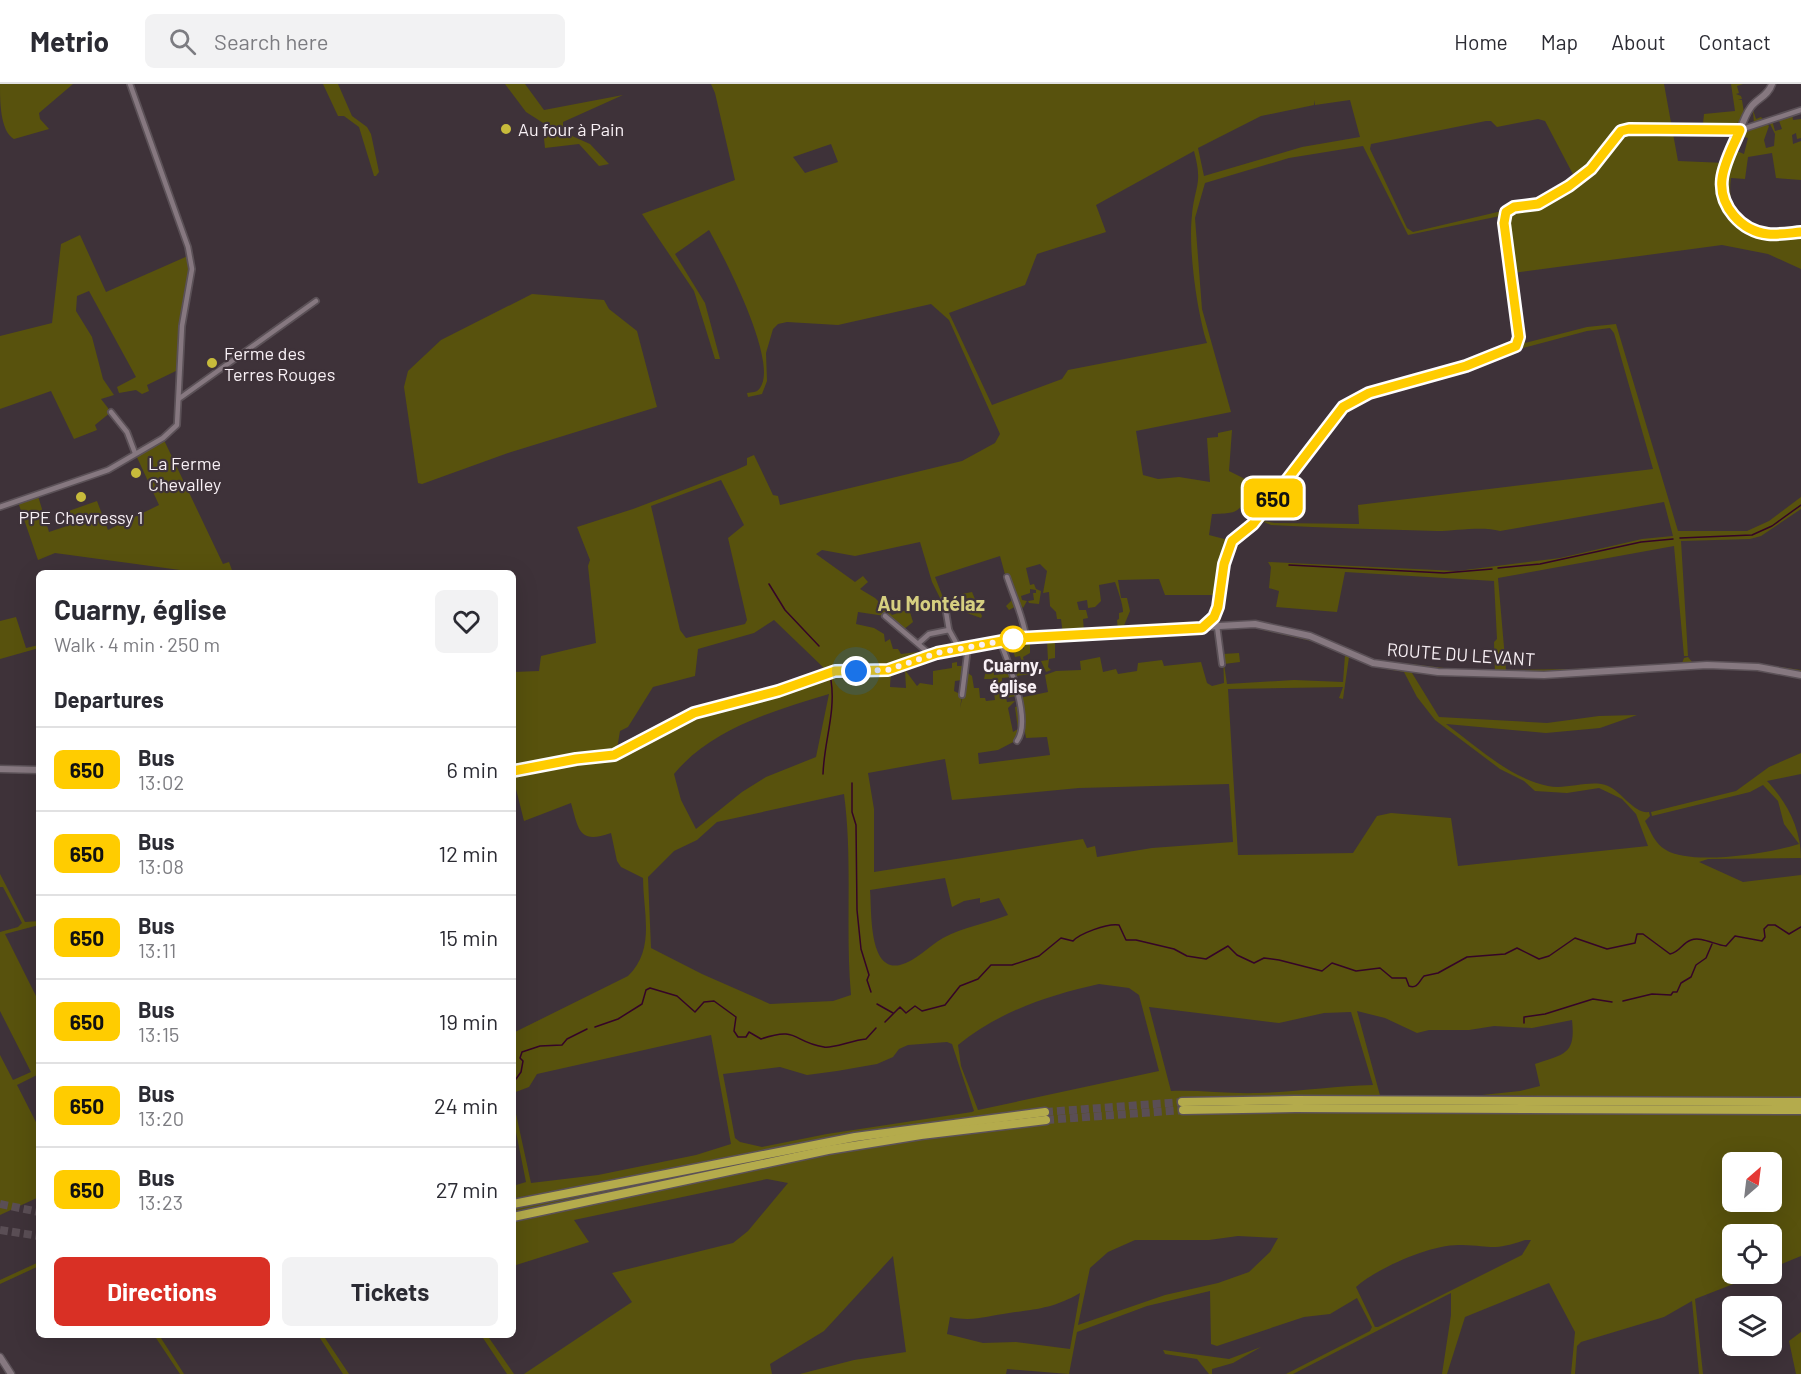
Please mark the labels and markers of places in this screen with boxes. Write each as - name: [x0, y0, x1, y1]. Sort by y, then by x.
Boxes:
- place label: Au four à Pain: [518, 118, 624, 140]
- marker: Au four à Pain: [499, 122, 513, 136]
- place label: Ferme des Terres Rouges: [224, 342, 335, 385]
- marker: Ferme des Terres Rouges: [205, 356, 219, 370]
- place label: La Ferme Chevalley: [148, 452, 221, 495]
- marker: La Ferme Chevalley: [129, 466, 143, 480]
- marker: PPE Chevressy 1: [74, 490, 88, 504]
- place label: PPE Chevressy 1: [19, 506, 143, 528]
- marker: Cuarny, église: [1000, 626, 1026, 652]
- place label: Cuarny, église: [983, 654, 1043, 697]

